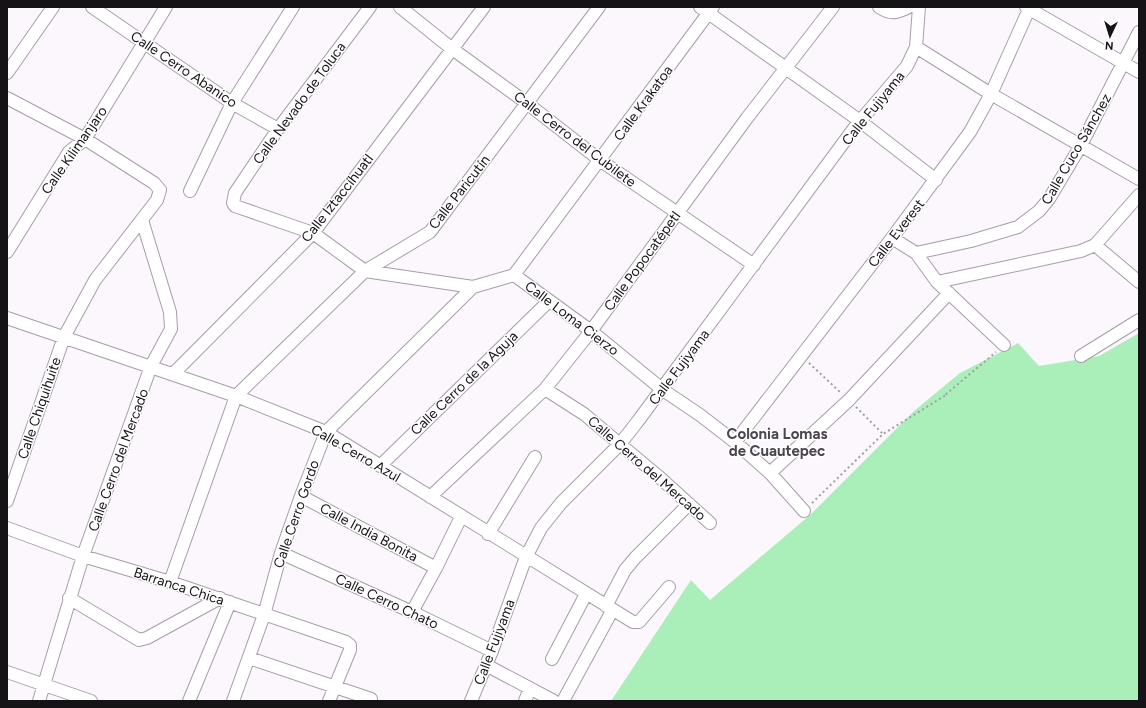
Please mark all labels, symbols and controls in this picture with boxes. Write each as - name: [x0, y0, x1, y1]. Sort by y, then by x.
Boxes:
- north arrow: [1090, 16, 1130, 56]
- street label: Calle Cerro Abanico: [127, 27, 240, 111]
- street label: Calle Nevado de Toluca: [249, 39, 349, 168]
- text: N: [1105, 39, 1114, 52]
- street label: Calle Krakatoa: [610, 62, 676, 144]
- street label: Calle Fujiyama: [838, 68, 908, 149]
- street label: Calle Cerro del Cubilete: [510, 88, 639, 191]
- street label: Calle Cuco Sánchez: [1038, 91, 1115, 208]
- street label: Calle Kilimanjaro: [38, 103, 111, 197]
- street label: Calle Iztaccíhuatl: [298, 151, 377, 246]
- street label: Calle Paricutín: [425, 152, 494, 233]
- street label: Calle Everest: [865, 196, 928, 271]
- street label: Calle Popocatépetl: [601, 208, 684, 314]
- street label: Calle Loma Cierzo: [521, 278, 622, 359]
- street label: Calle Fujiyama: [645, 326, 713, 408]
- street label: Calle Cerro de la Aguja: [407, 328, 522, 439]
- street label: Calle Chiquihuite: [14, 355, 65, 461]
- street label: Calle Cerro del Mercado: [85, 386, 152, 534]
- street label: Calle Cerro del Mercado: [584, 412, 709, 524]
- street label: Calle Cerro Azul: [308, 421, 404, 486]
- district label: Colonia Lomas de Cuautepec: [727, 425, 827, 460]
- street label: Calle Cerro Gordo: [270, 458, 323, 570]
- street label: Calle India Bonita: [317, 500, 421, 565]
- street label: Barranca Chica: [131, 564, 226, 609]
- street label: Calle Cerro Chato: [333, 570, 441, 633]
- street label: Calle Fujiyama: [470, 597, 519, 687]

